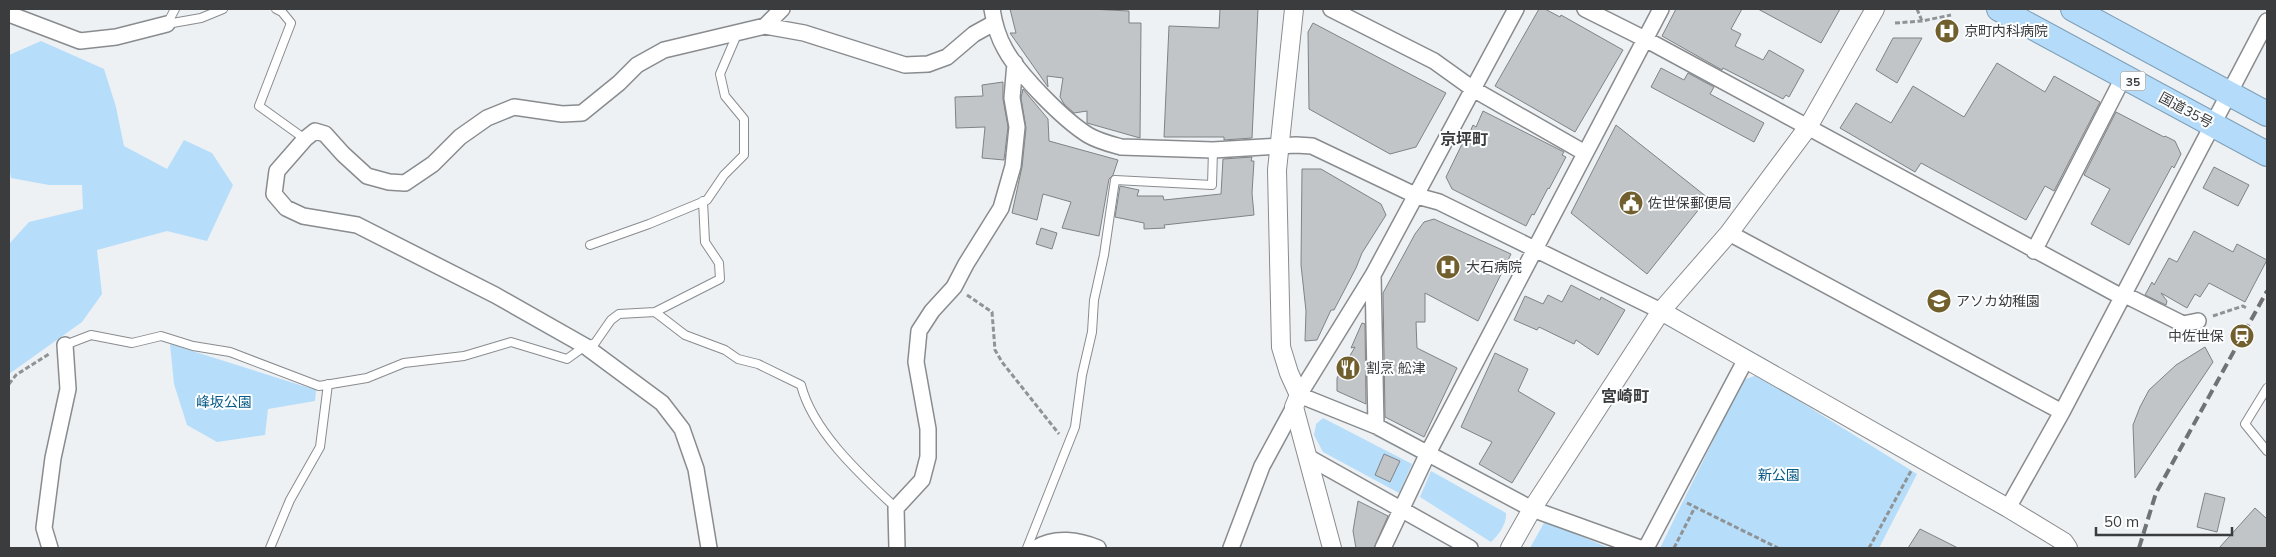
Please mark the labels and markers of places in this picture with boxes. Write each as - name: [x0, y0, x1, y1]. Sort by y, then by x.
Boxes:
- hospital icon: 京町内科病院: [1934, 18, 1960, 44]
- place label: 京町内科病院: [1964, 22, 2048, 40]
- public building icon: 佐世保郵便局: [1618, 190, 1644, 216]
- place label: 佐世保郵便局: [1648, 194, 1732, 212]
- hospital icon: 大石病院: [1435, 254, 1461, 280]
- place label: 大石病院: [1466, 258, 1522, 276]
- school or university icon: アソカ幼稚園: [1926, 288, 1952, 314]
- place label: アソカ幼稚園: [1956, 292, 2040, 310]
- station icon: 中佐世保: [2229, 323, 2255, 349]
- place label: 中佐世保: [2168, 327, 2224, 345]
- restaurant icon: 割烹 舩津: [1335, 355, 1361, 381]
- place label: 割烹 舩津: [1366, 359, 1426, 377]

